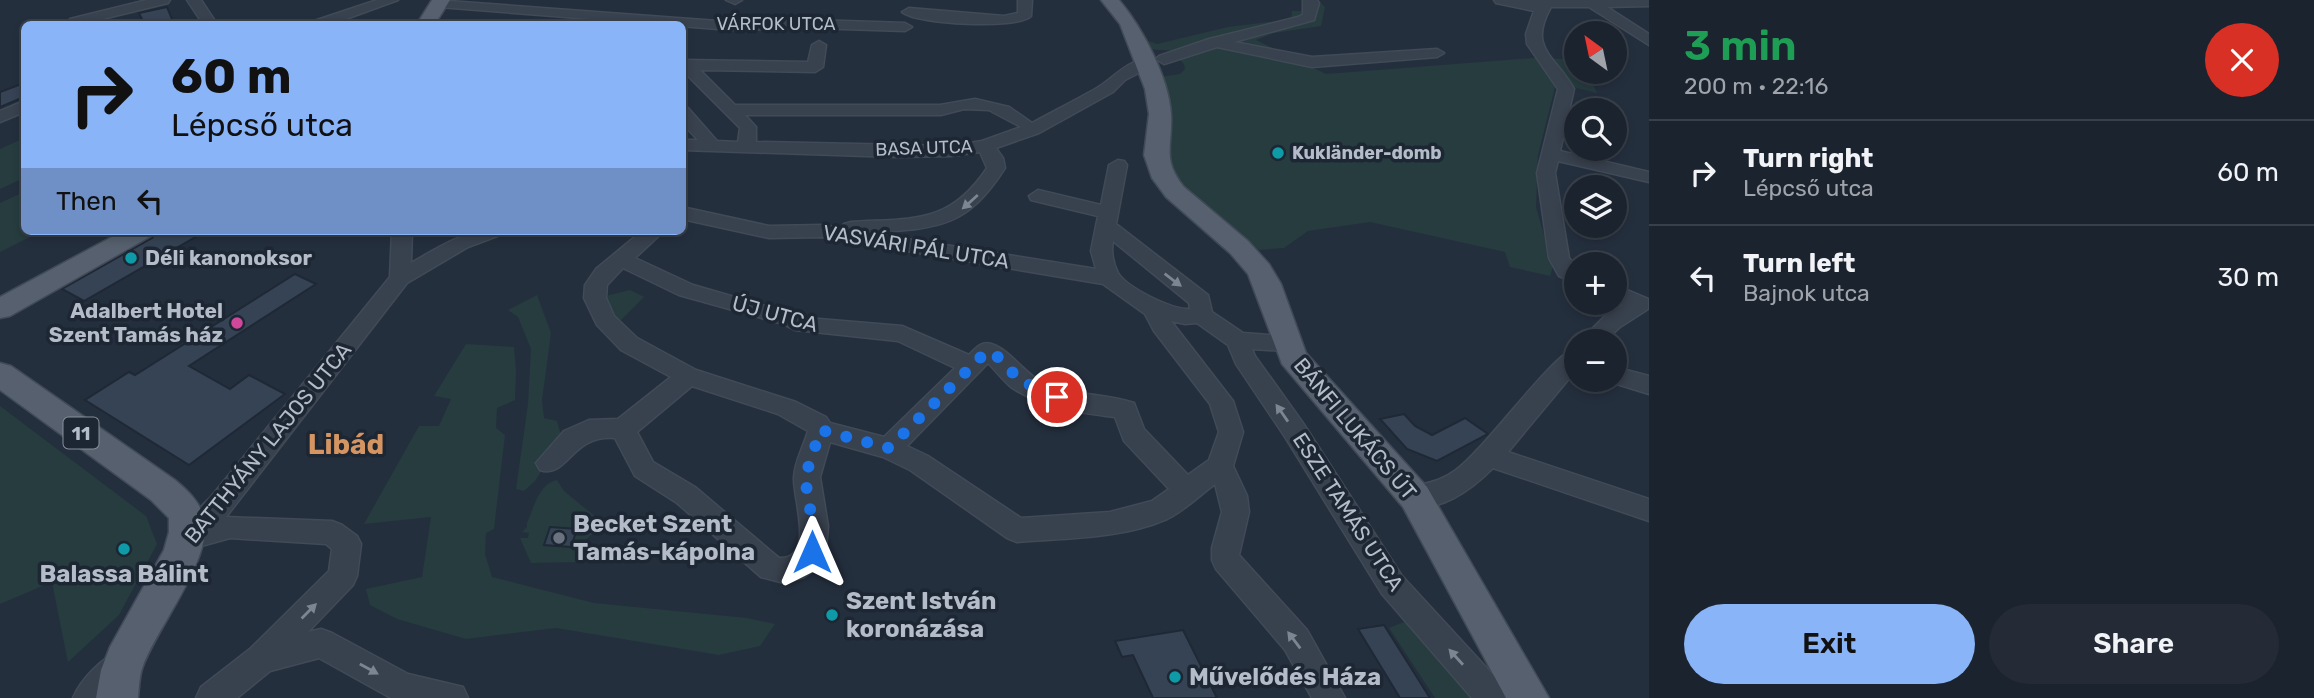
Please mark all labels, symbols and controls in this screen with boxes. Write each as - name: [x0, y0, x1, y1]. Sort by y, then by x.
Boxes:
- street label: VÁRFOK UTCA: [716, 13, 836, 35]
- north arrow: [1564, 21, 1628, 84]
- map controls: [1564, 21, 1627, 392]
- text: 3 min: [1684, 21, 1797, 71]
- button: close: [2205, 23, 2279, 97]
- text: 60 m: [171, 47, 292, 105]
- icon: right: [56, 49, 147, 140]
- text: 200 m · 22:16: [1684, 72, 1828, 100]
- button: search: [1564, 98, 1627, 161]
- text: Lépcső utca: [171, 106, 353, 144]
- street label: BASA UTCA: [875, 135, 973, 161]
- place label: Kukländer-domb: [1292, 142, 1442, 164]
- text: Turn right: [1743, 143, 1873, 174]
- marker: Kukländer-domb: [1270, 145, 1286, 161]
- icon: right: [1684, 154, 1722, 192]
- text: 60 m: [2217, 157, 2279, 188]
- text: Lépcső utca: [1743, 174, 1874, 202]
- button: layers: [1564, 175, 1627, 238]
- icon: left: [131, 182, 169, 220]
- text: Then: [56, 186, 117, 217]
- one-way arrow: [962, 194, 979, 210]
- street label: VASVÁRI PÁL UTCA: [821, 219, 1011, 274]
- place label: Déli kanonoksor: [145, 245, 313, 270]
- text: Turn left: [1743, 248, 1855, 279]
- marker: Déli kanonoksor: [123, 250, 139, 266]
- button: +: [1564, 252, 1627, 315]
- icon: left: [1684, 259, 1722, 297]
- text: 30 m: [2217, 262, 2279, 293]
- one-way arrow: [1164, 272, 1182, 286]
- text: Bajnok utca: [1743, 279, 1870, 307]
- street label: ÚJ UTCA: [730, 290, 821, 337]
- place label: Adalbert Hotel Szent Tamás ház: [49, 298, 223, 347]
- marker: Adalbert Hotel Szent Tamás ház: [229, 315, 245, 331]
- button: −: [1564, 329, 1627, 392]
- street label: BATTHYÁNY LAJOS UTCA: [179, 337, 356, 548]
- street label: BÁNFI LUKÁCS ÚT: [1289, 353, 1422, 505]
- pin: [1027, 367, 1087, 427]
- icon: arrive: [1038, 378, 1076, 416]
- one-way arrow: [1276, 403, 1289, 422]
- road number: 11: [64, 418, 98, 448]
- district label: Libád: [308, 428, 384, 461]
- street label: ESZE TAMÁS UTCA: [1288, 428, 1409, 596]
- place label: Becket Szent Tamás-kápolna: [573, 510, 755, 566]
- position arrow: [775, 515, 849, 589]
- marker: Becket Szent Tamás-kápolna: [551, 530, 567, 546]
- marker: Balassa Bálint: [116, 541, 132, 557]
- place label: Balassa Bálint: [39, 560, 209, 588]
- place label: Szent István koronázása: [846, 587, 996, 643]
- one-way arrow: [301, 602, 318, 619]
- button: Exit: [1684, 604, 1975, 684]
- button: Share: [1989, 604, 2279, 684]
- marker: Szent István koronázása: [824, 607, 840, 623]
- one-way arrow: [1287, 631, 1302, 649]
- one-way arrow: [1448, 648, 1464, 666]
- one-way arrow: [360, 663, 379, 675]
- place label: Művelődés Háza: [1189, 663, 1381, 691]
- marker: Művelődés Háza: [1167, 669, 1183, 685]

